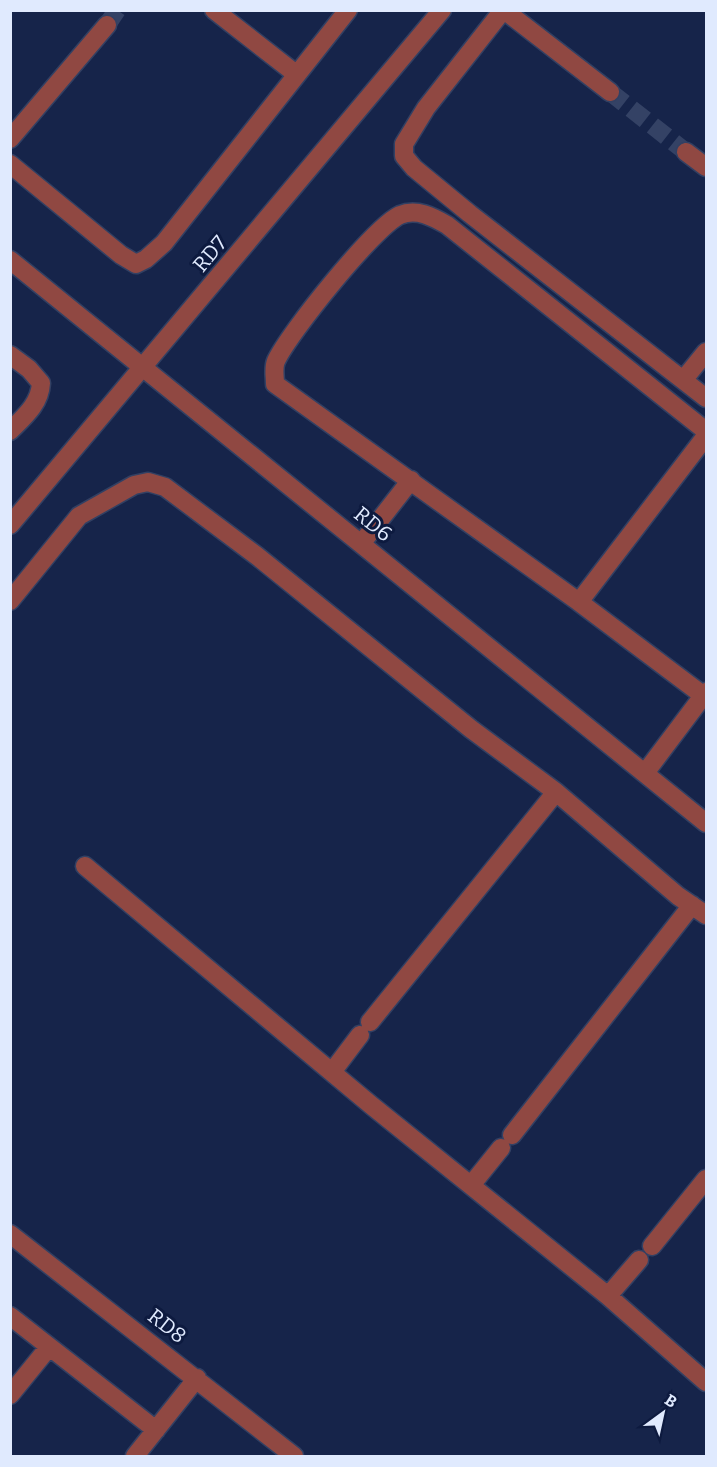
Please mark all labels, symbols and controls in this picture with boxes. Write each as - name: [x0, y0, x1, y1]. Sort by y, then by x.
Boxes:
- street label: RD7: [187, 230, 233, 277]
- street label: RD6: [349, 501, 397, 547]
- street label: RD8: [143, 1303, 191, 1349]
- north arrow: [633, 1383, 693, 1443]
- text: B: [661, 1390, 680, 1412]

